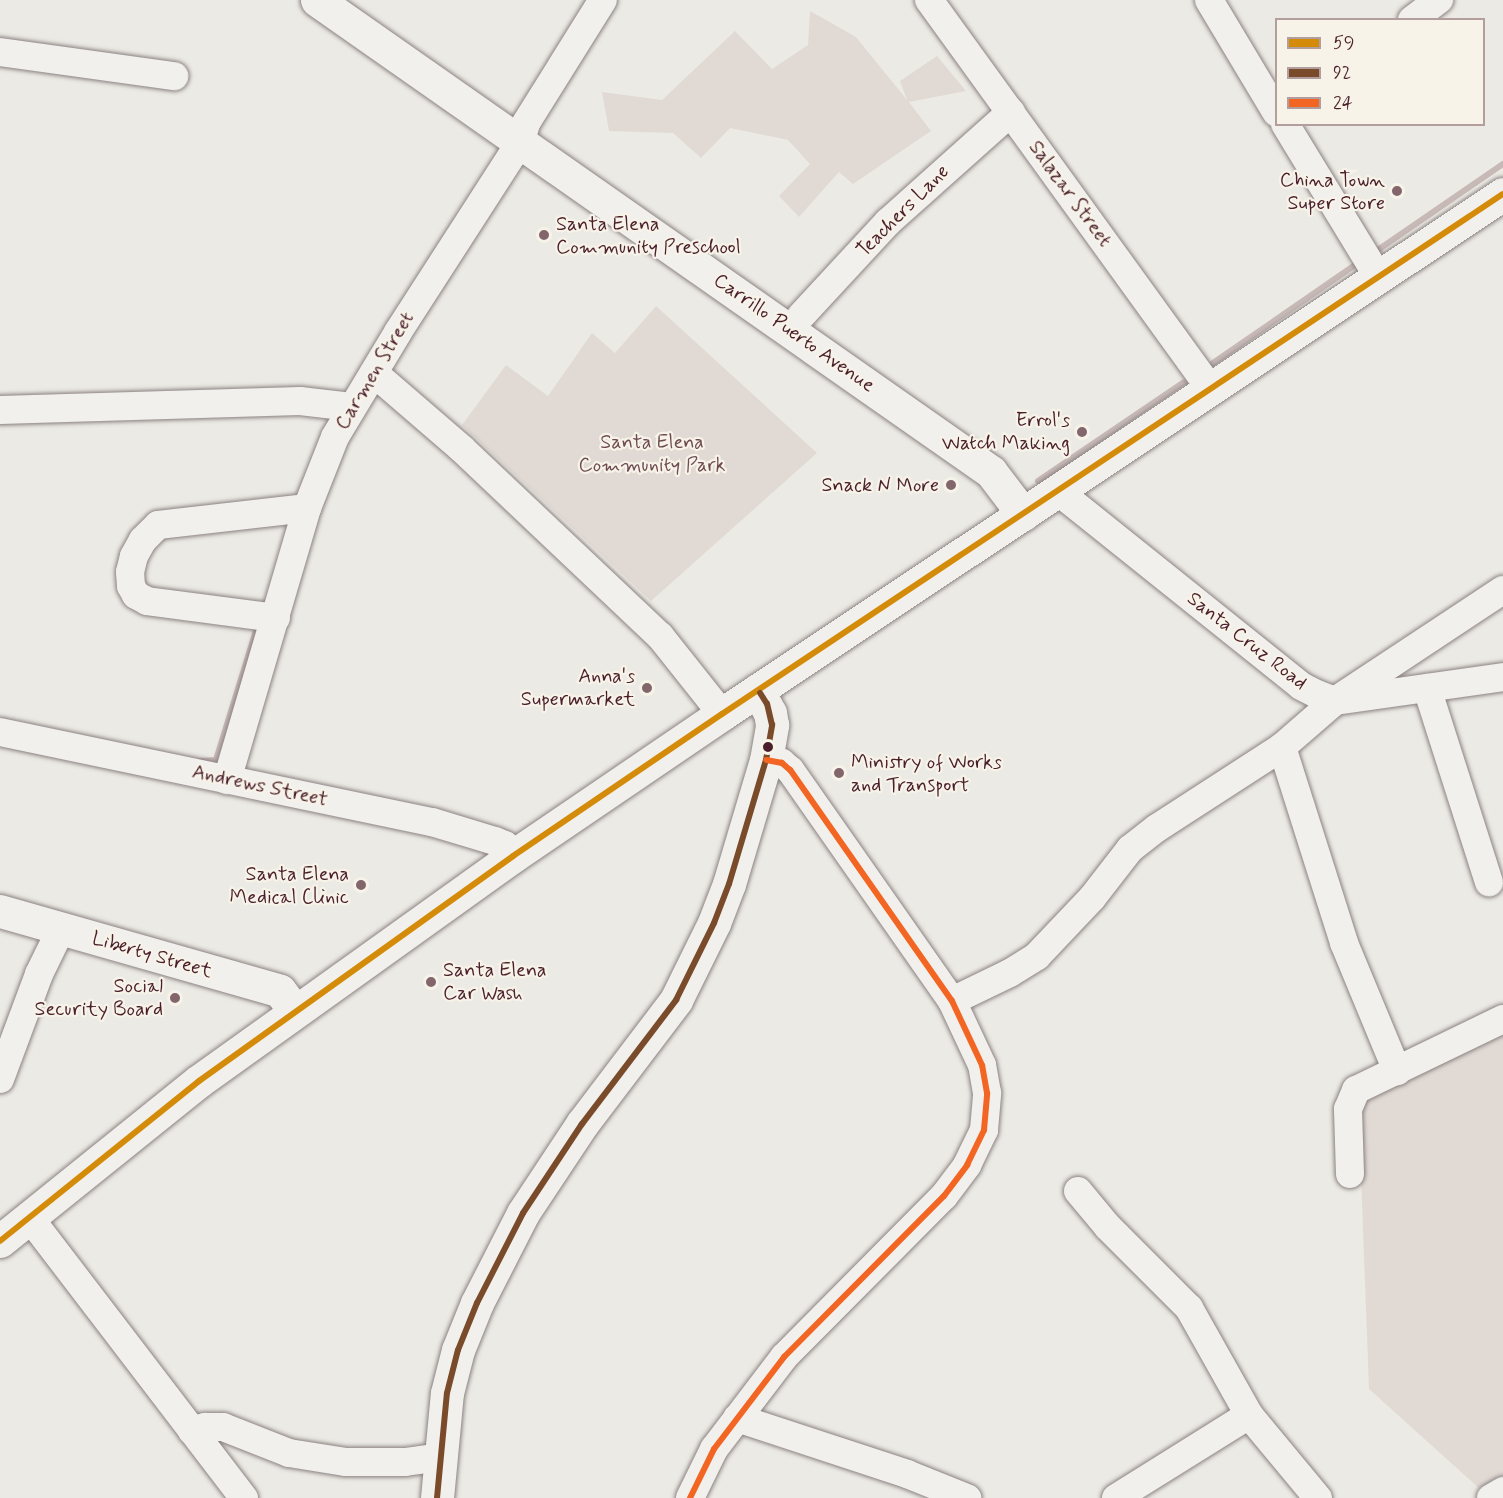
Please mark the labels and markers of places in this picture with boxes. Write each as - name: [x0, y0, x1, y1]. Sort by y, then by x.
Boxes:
- place label: China Town Super Store: [1279, 168, 1385, 215]
- marker: China Town Super Store: [1390, 184, 1404, 198]
- place label: Santa Elena Community Preschool: [556, 212, 741, 259]
- marker: Santa Elena Community Preschool: [537, 228, 551, 242]
- place label: Errol's Watch Making: [942, 408, 1070, 455]
- marker: Errol's Watch Making: [1075, 425, 1089, 439]
- place label: Snack N More: [821, 473, 939, 497]
- marker: Snack N More: [944, 478, 958, 492]
- place label: Anna's Supermarket: [521, 664, 635, 711]
- marker: Anna's Supermarket: [640, 681, 654, 695]
- unlabelled marker: [762, 741, 774, 753]
- place label: Ministry of Works and Transport: [851, 750, 1003, 797]
- marker: Ministry of Works and Transport: [832, 766, 846, 780]
- place label: Santa Elena Medical Clinic: [227, 862, 349, 909]
- marker: Santa Elena Medical Clinic: [354, 878, 368, 892]
- place label: Santa Elena Car Wash: [443, 958, 549, 1005]
- place label: Social Security Board: [35, 975, 163, 1022]
- marker: Santa Elena Car Wash: [424, 975, 438, 989]
- marker: Social Security Board: [168, 991, 182, 1005]

